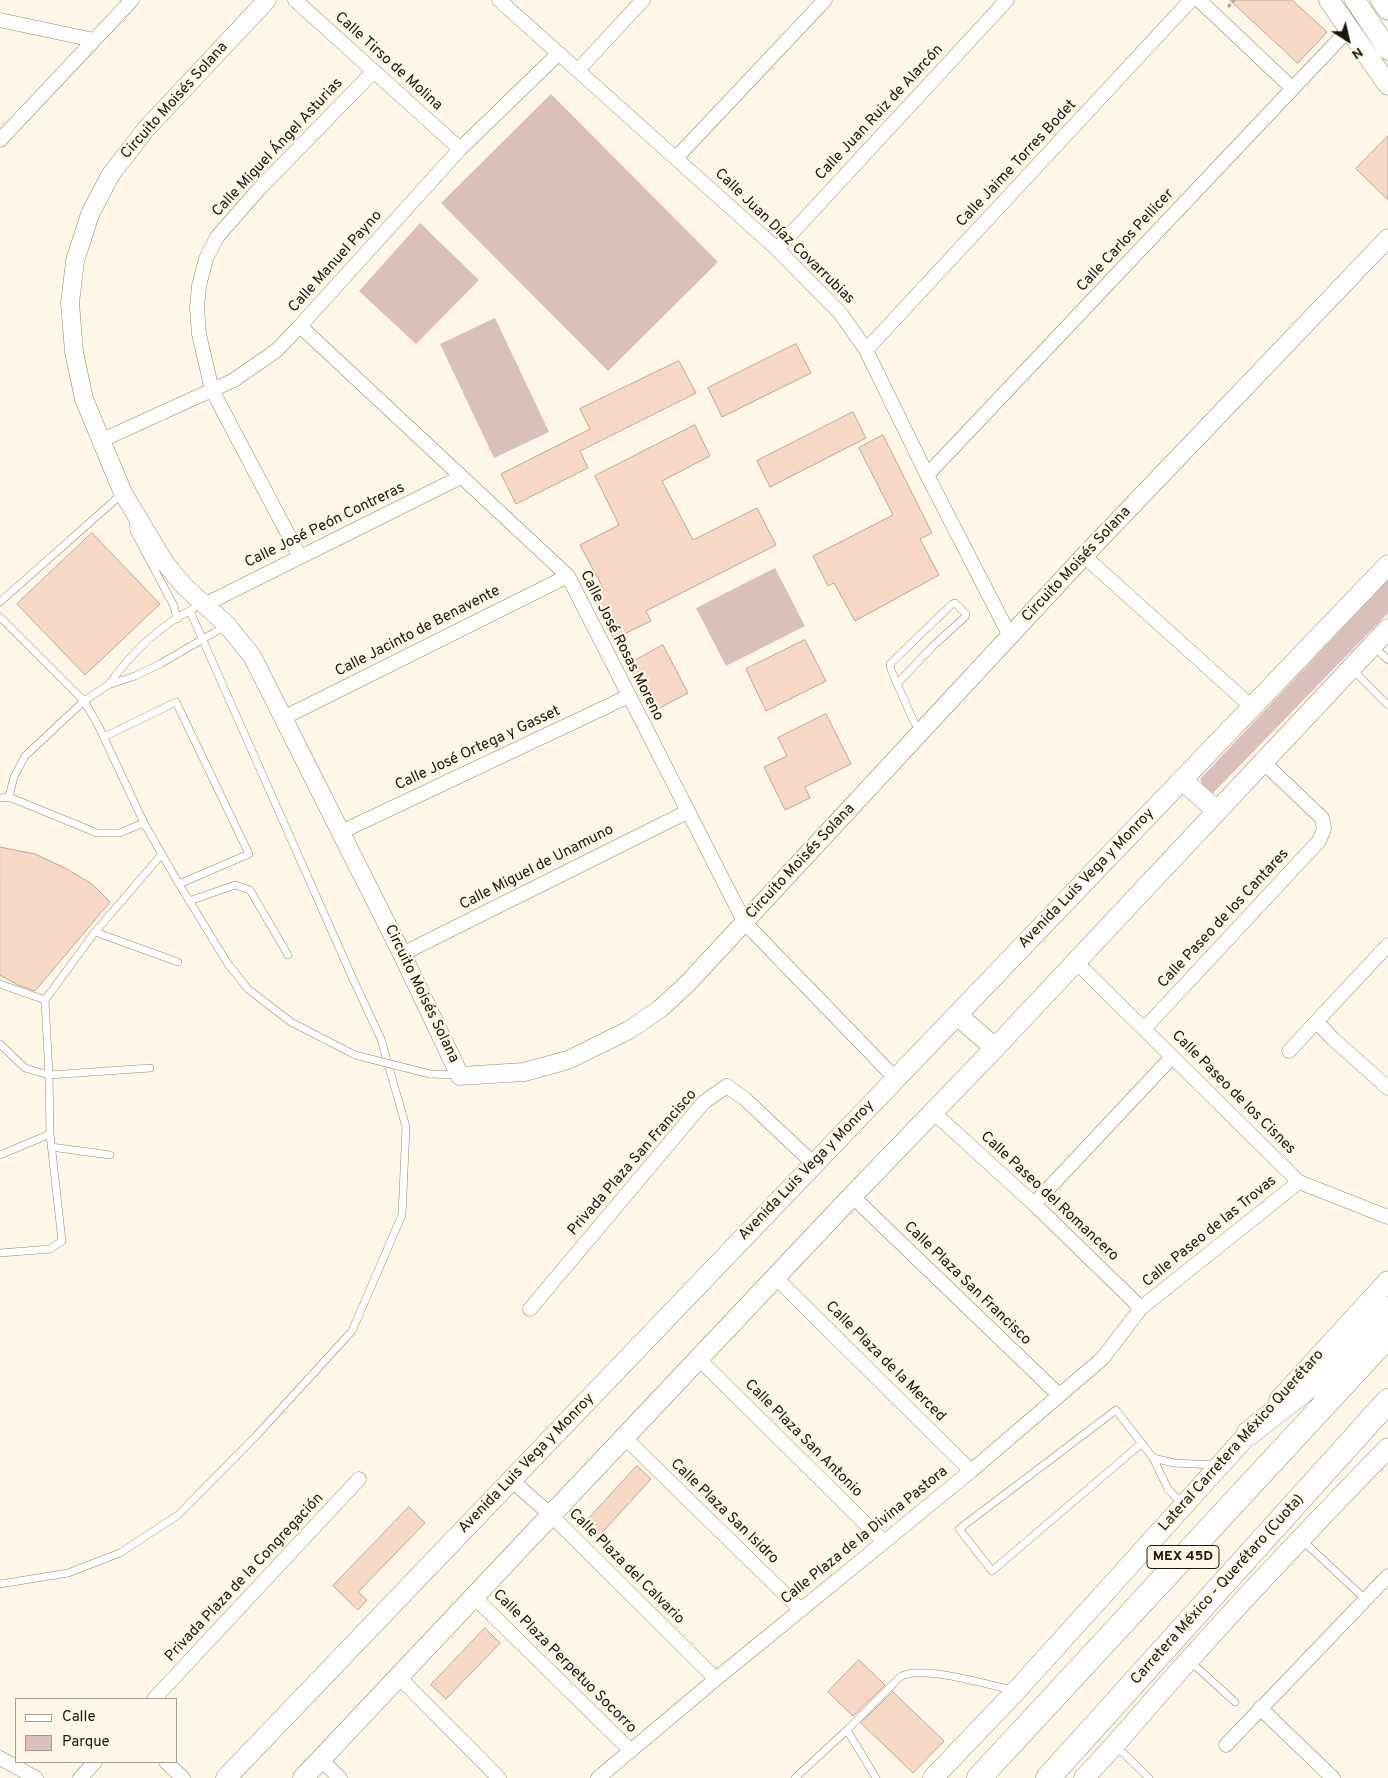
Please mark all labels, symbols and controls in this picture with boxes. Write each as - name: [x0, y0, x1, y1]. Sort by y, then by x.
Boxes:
- street label: Calle Tirso de Molina: [330, 9, 446, 115]
- north arrow: [1323, 15, 1373, 65]
- street label: Circuito Moisés Solana: [118, 39, 232, 163]
- street label: Calle Juan Ruiz de Alarcón: [812, 41, 948, 185]
- text: N: [1348, 43, 1366, 63]
- street label: Calle Miguel Ángel Asturias: [209, 75, 347, 221]
- street label: Calle Jaime Torres Bodet: [953, 97, 1081, 231]
- street label: Calle Juan Díaz Covarrubias: [710, 165, 858, 309]
- street label: Calle Carlos Pellicer: [1074, 186, 1178, 296]
- street label: Calle Manuel Payno: [285, 207, 387, 317]
- street label: Calle José Peón Contreras: [242, 479, 408, 573]
- street label: Circuito Moisés Solana: [1019, 504, 1135, 626]
- street label: Calle José Rosas Moreno: [575, 568, 667, 724]
- street label: Calle Jacinto de Benavente: [333, 583, 503, 681]
- street label: Calle José Ortega y Gasset: [393, 703, 563, 795]
- street label: Circuito Moisés Solana: [743, 801, 859, 923]
- street label: Avenida Luis Vega y Monroy: [1015, 805, 1159, 953]
- street label: Calle Miguel de Unamuno: [457, 821, 617, 915]
- street label: Calle Paseo de los Cantares: [1155, 846, 1293, 992]
- street label: Circuito Moisés Solana: [380, 922, 462, 1066]
- street label: Calle Paseo de los Cisnes: [1167, 1027, 1299, 1159]
- street label: Privada Plaza San Francisco: [565, 1086, 701, 1240]
- street label: Avenida Luis Vega y Monroy: [735, 1097, 879, 1245]
- street label: Calle Paseo del Romancero: [976, 1128, 1122, 1266]
- street label: Calle Paseo de las Trovas: [1139, 1172, 1281, 1292]
- street label: Calle Plaza San Francisco: [900, 1218, 1034, 1350]
- street label: Calle Plaza de la Merced: [821, 1298, 949, 1426]
- street label: Lateral Carretera México Querétaro: [1156, 1347, 1328, 1535]
- street label: Calle Plaza San Antonio: [740, 1376, 866, 1502]
- street label: Avenida Luis Vega y Monroy: [455, 1390, 599, 1538]
- street label: Calle Plaza San Isidro: [666, 1456, 782, 1568]
- street label: Calle Plaza de la Divina Pastora: [778, 1463, 952, 1609]
- street label: Privada Plaza de la Congregación: [162, 1490, 328, 1666]
- street label: Carretera México - Querétaro (Cuota): [1128, 1491, 1308, 1689]
- street label: Calle Plaza del Calvario: [564, 1505, 688, 1629]
- road number: MEX 45D: [1147, 1545, 1219, 1568]
- street label: Calle Plaza Perpetuo Socorro: [488, 1586, 640, 1738]
- legend: [15, 1698, 178, 1763]
- text: Calle: [62, 1708, 96, 1727]
- text: Parque: [62, 1733, 110, 1752]

